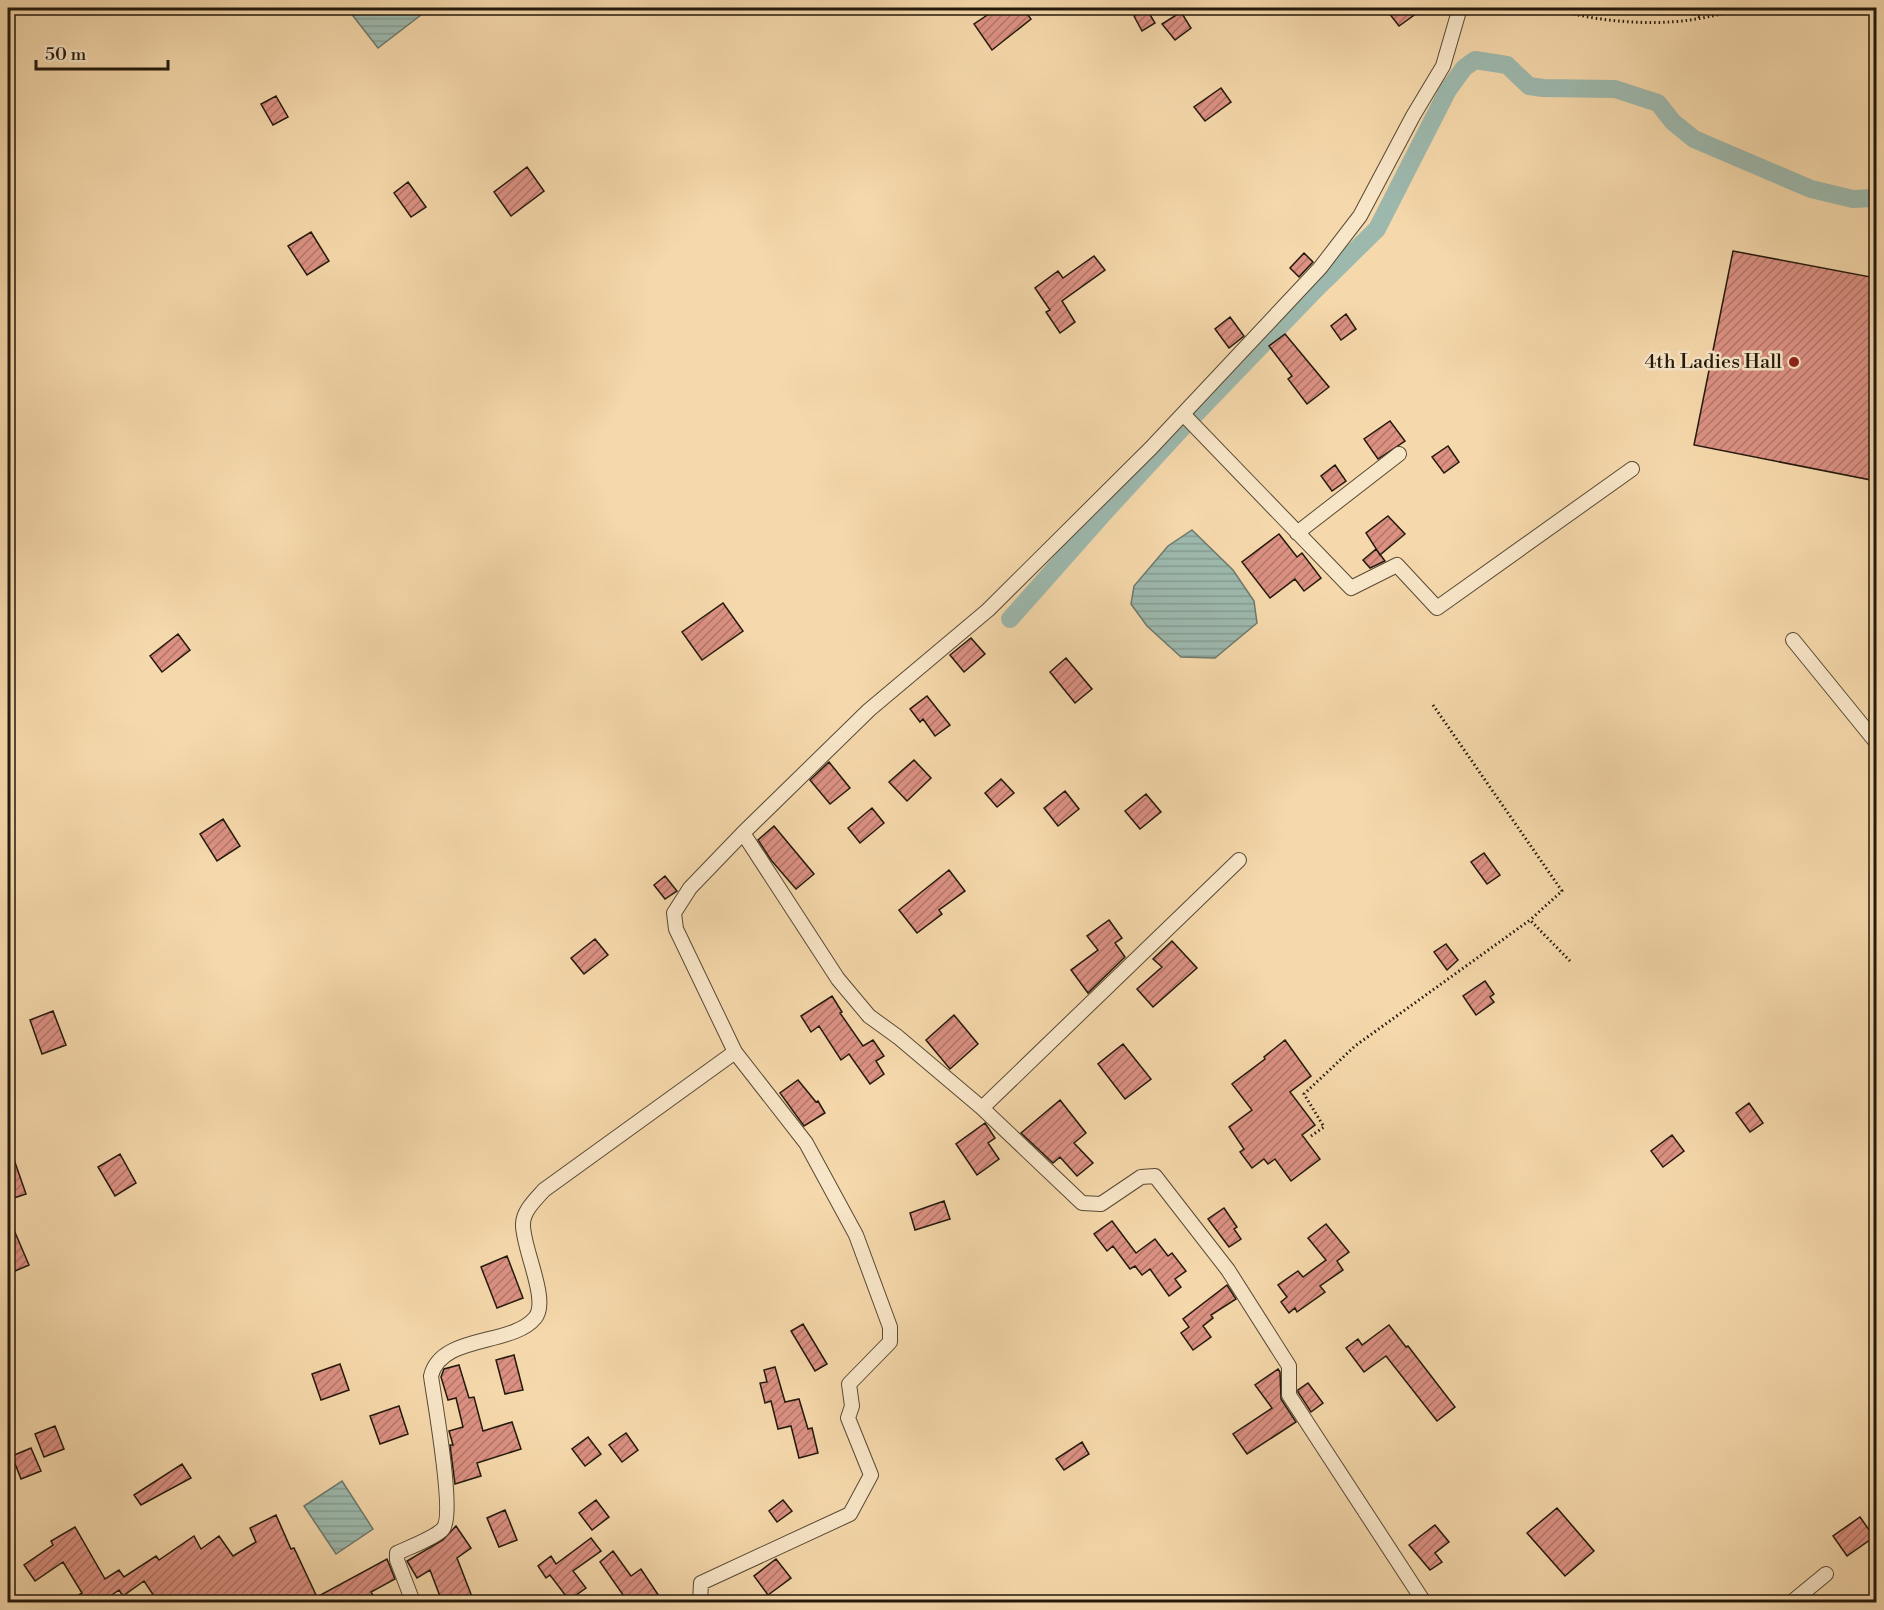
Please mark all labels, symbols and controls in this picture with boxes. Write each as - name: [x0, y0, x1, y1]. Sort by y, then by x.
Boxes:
- scale bar: [36, 33, 168, 71]
- text: 50 m: [45, 43, 87, 66]
- place label: 4th Ladies Hall: [1644, 350, 1782, 375]
- marker: 4th Ladies Hall: [1787, 355, 1801, 369]

